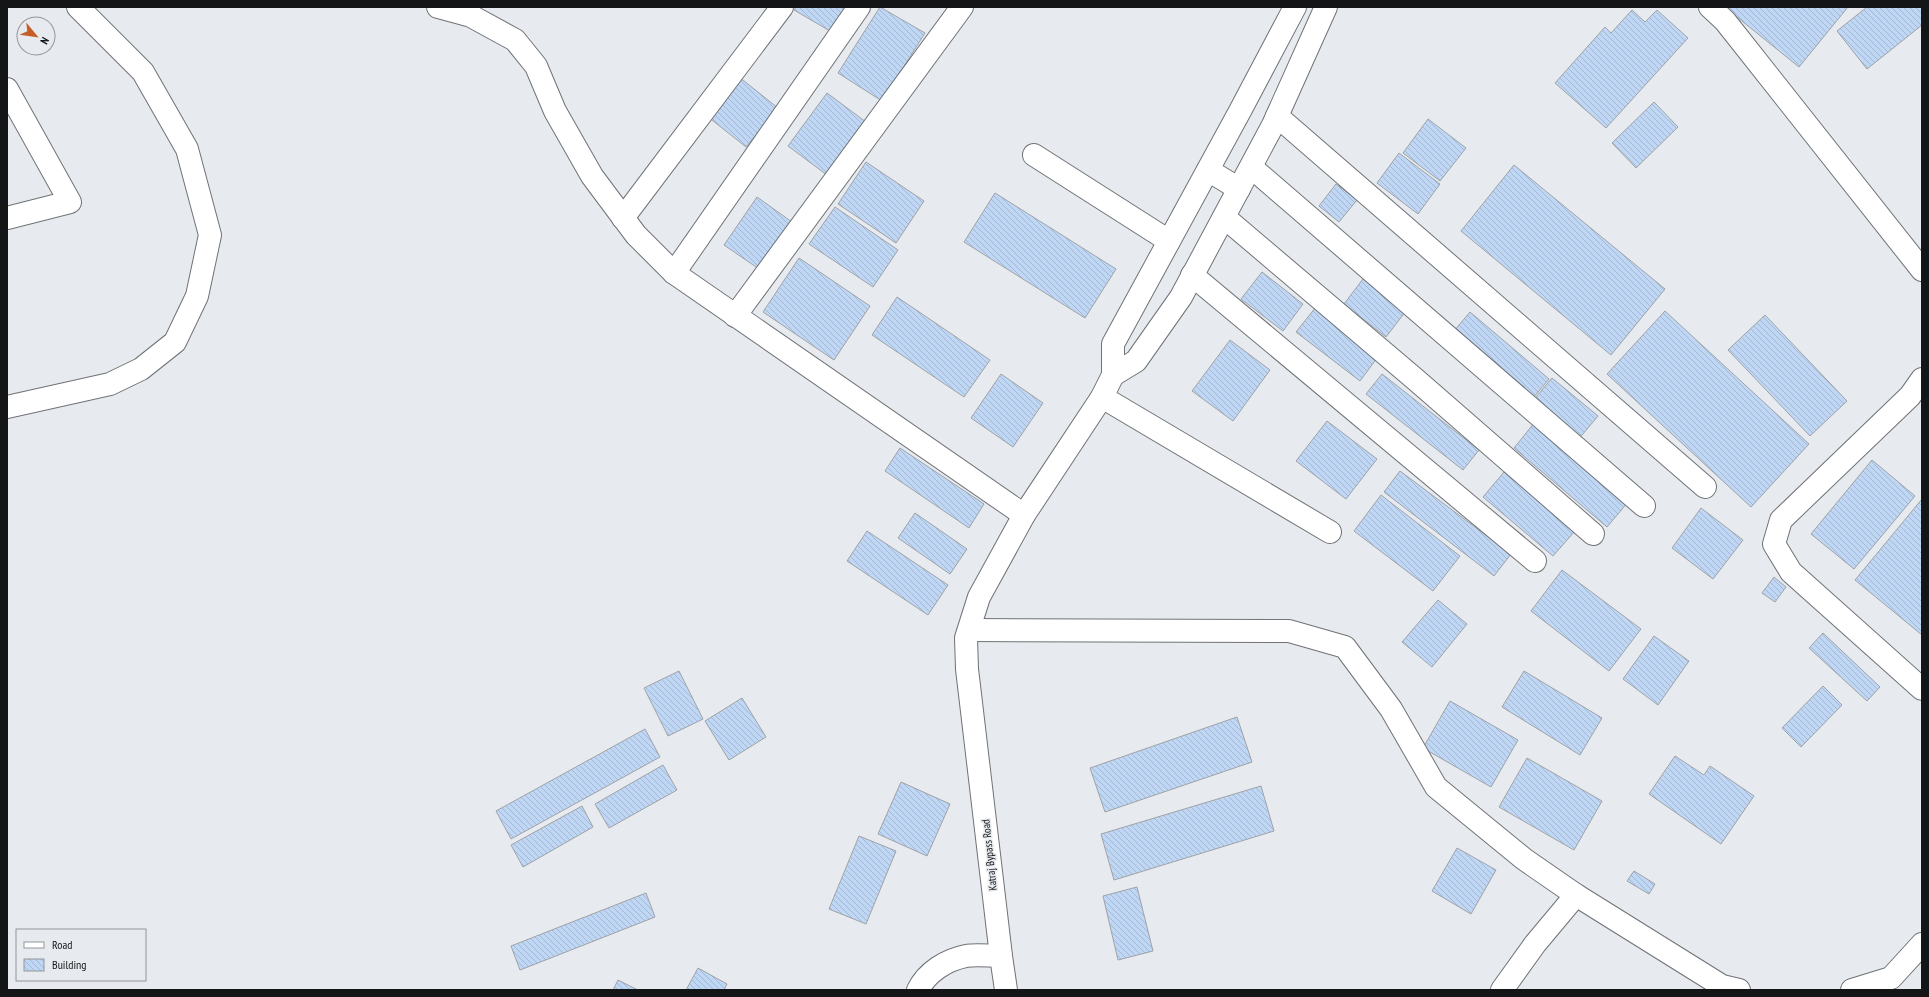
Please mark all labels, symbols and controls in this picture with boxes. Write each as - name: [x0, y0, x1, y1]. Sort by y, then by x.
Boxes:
- north arrow: [16, 16, 56, 56]
- text: N: [37, 35, 52, 47]
- street label: Katraj Bypass Road: [978, 818, 1000, 891]
- legend: [16, 929, 146, 981]
- text: Road: [52, 937, 72, 952]
- text: Building: [52, 957, 87, 972]

